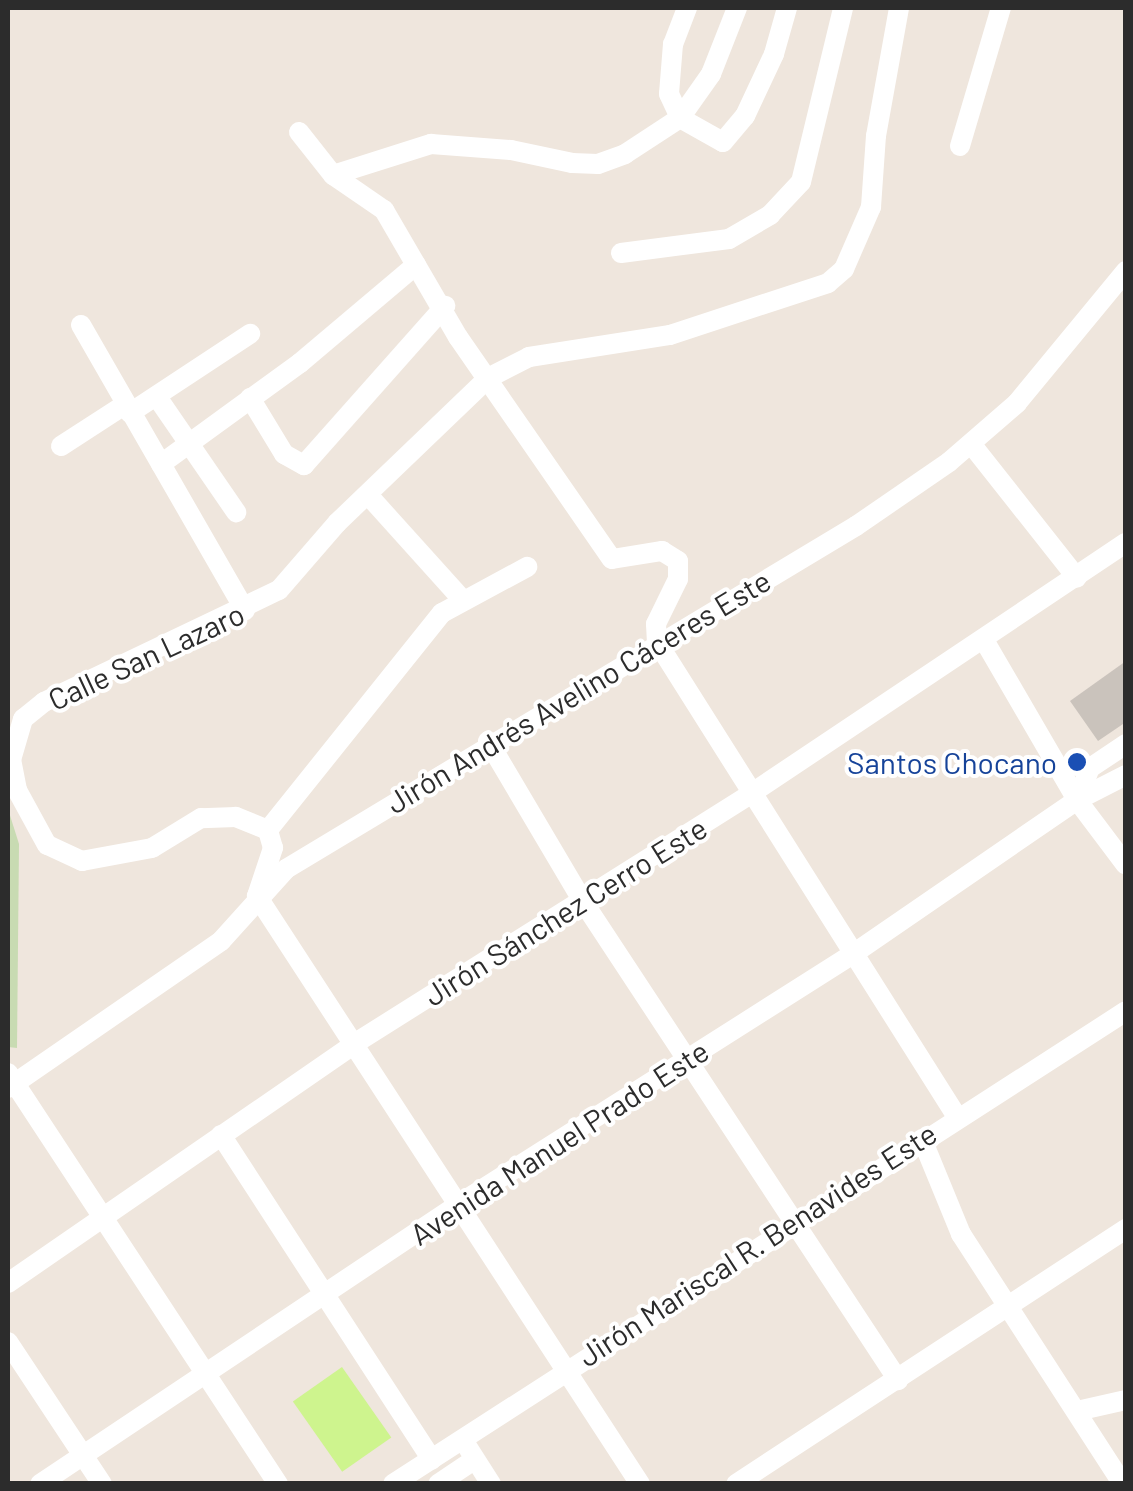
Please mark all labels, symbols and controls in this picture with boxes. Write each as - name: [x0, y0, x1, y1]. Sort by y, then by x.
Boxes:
- street label: Jirón Andrés Avelino Cáceres Este: [379, 562, 777, 820]
- street label: Calle San Lazaro: [42, 595, 250, 717]
- place label: Santos Chocano: [847, 744, 1057, 780]
- marker: Santos Chocano: [1066, 751, 1088, 773]
- street label: Jirón Sánchez Cerro Este: [417, 809, 713, 1013]
- street label: Avenida Manuel Prado Este: [403, 1032, 715, 1252]
- street label: Jirón Mariscal R. Benavides Este: [571, 1115, 943, 1373]

